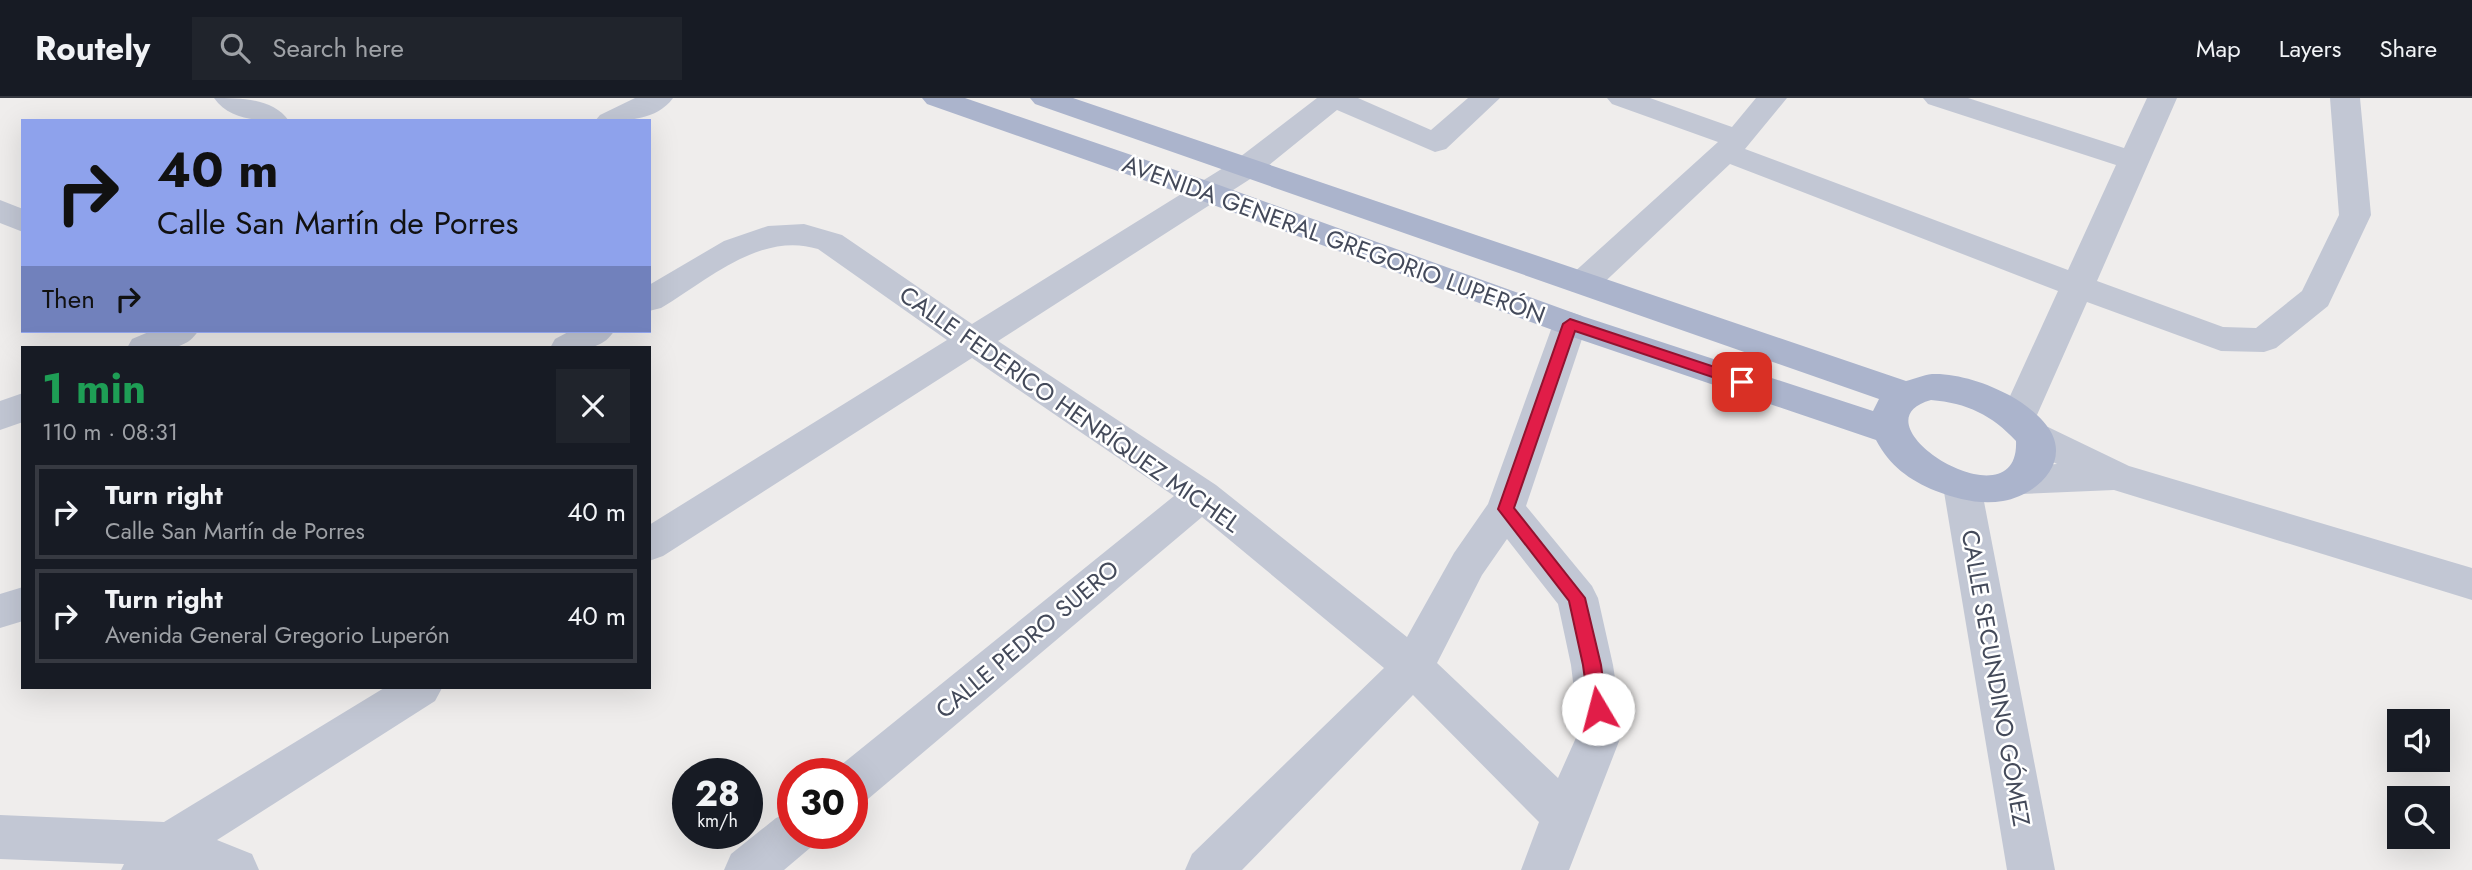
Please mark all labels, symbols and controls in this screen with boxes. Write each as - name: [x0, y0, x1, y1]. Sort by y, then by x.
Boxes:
- search box: [192, 17, 682, 80]
- text: Routely: [35, 25, 150, 72]
- icon: search: [216, 29, 254, 67]
- text: Search here: [272, 29, 404, 67]
- text: Map: [2196, 31, 2241, 66]
- text: Layers: [2279, 31, 2341, 66]
- text: Share: [2379, 31, 2437, 66]
- text: 40 m: [157, 135, 279, 205]
- street label: AVENIDA GENERAL GREGORIO LUPERÓN: [1118, 146, 1550, 332]
- icon: right: [42, 147, 133, 238]
- text: Calle San Martín de Porres: [157, 200, 518, 246]
- street label: CALLE FEDERICO HENRÍQUEZ MICHEL: [892, 277, 1248, 541]
- text: Then: [42, 280, 95, 318]
- icon: right: [109, 280, 147, 318]
- pin: [1712, 352, 1772, 412]
- text: 1 min: [42, 358, 146, 419]
- icon: arrive: [1723, 363, 1761, 401]
- button: close: [556, 369, 630, 443]
- text: 110 m · 08:31: [42, 415, 178, 449]
- text: Turn right: [105, 476, 223, 514]
- icon: right: [46, 493, 84, 531]
- text: 40 m: [567, 493, 626, 531]
- text: Calle San Martín de Porres: [105, 514, 365, 548]
- street label: CALLE SECUNDINO GÓMEZ: [1953, 527, 2039, 829]
- street label: CALLE PEDRO SUERO: [928, 552, 1126, 726]
- text: Turn right: [105, 580, 223, 618]
- icon: right: [46, 597, 84, 635]
- text: 40 m: [567, 597, 626, 635]
- text: Avenida General Gregorio Luperón: [105, 618, 450, 652]
- position arrow: [1561, 672, 1635, 746]
- map controls: [2387, 709, 2450, 849]
- button: sound: [2387, 709, 2450, 772]
- speed limit sign: 30: [777, 758, 868, 849]
- text: 28: [695, 769, 740, 819]
- button: search: [2387, 786, 2450, 849]
- text: km/h: [697, 808, 738, 834]

